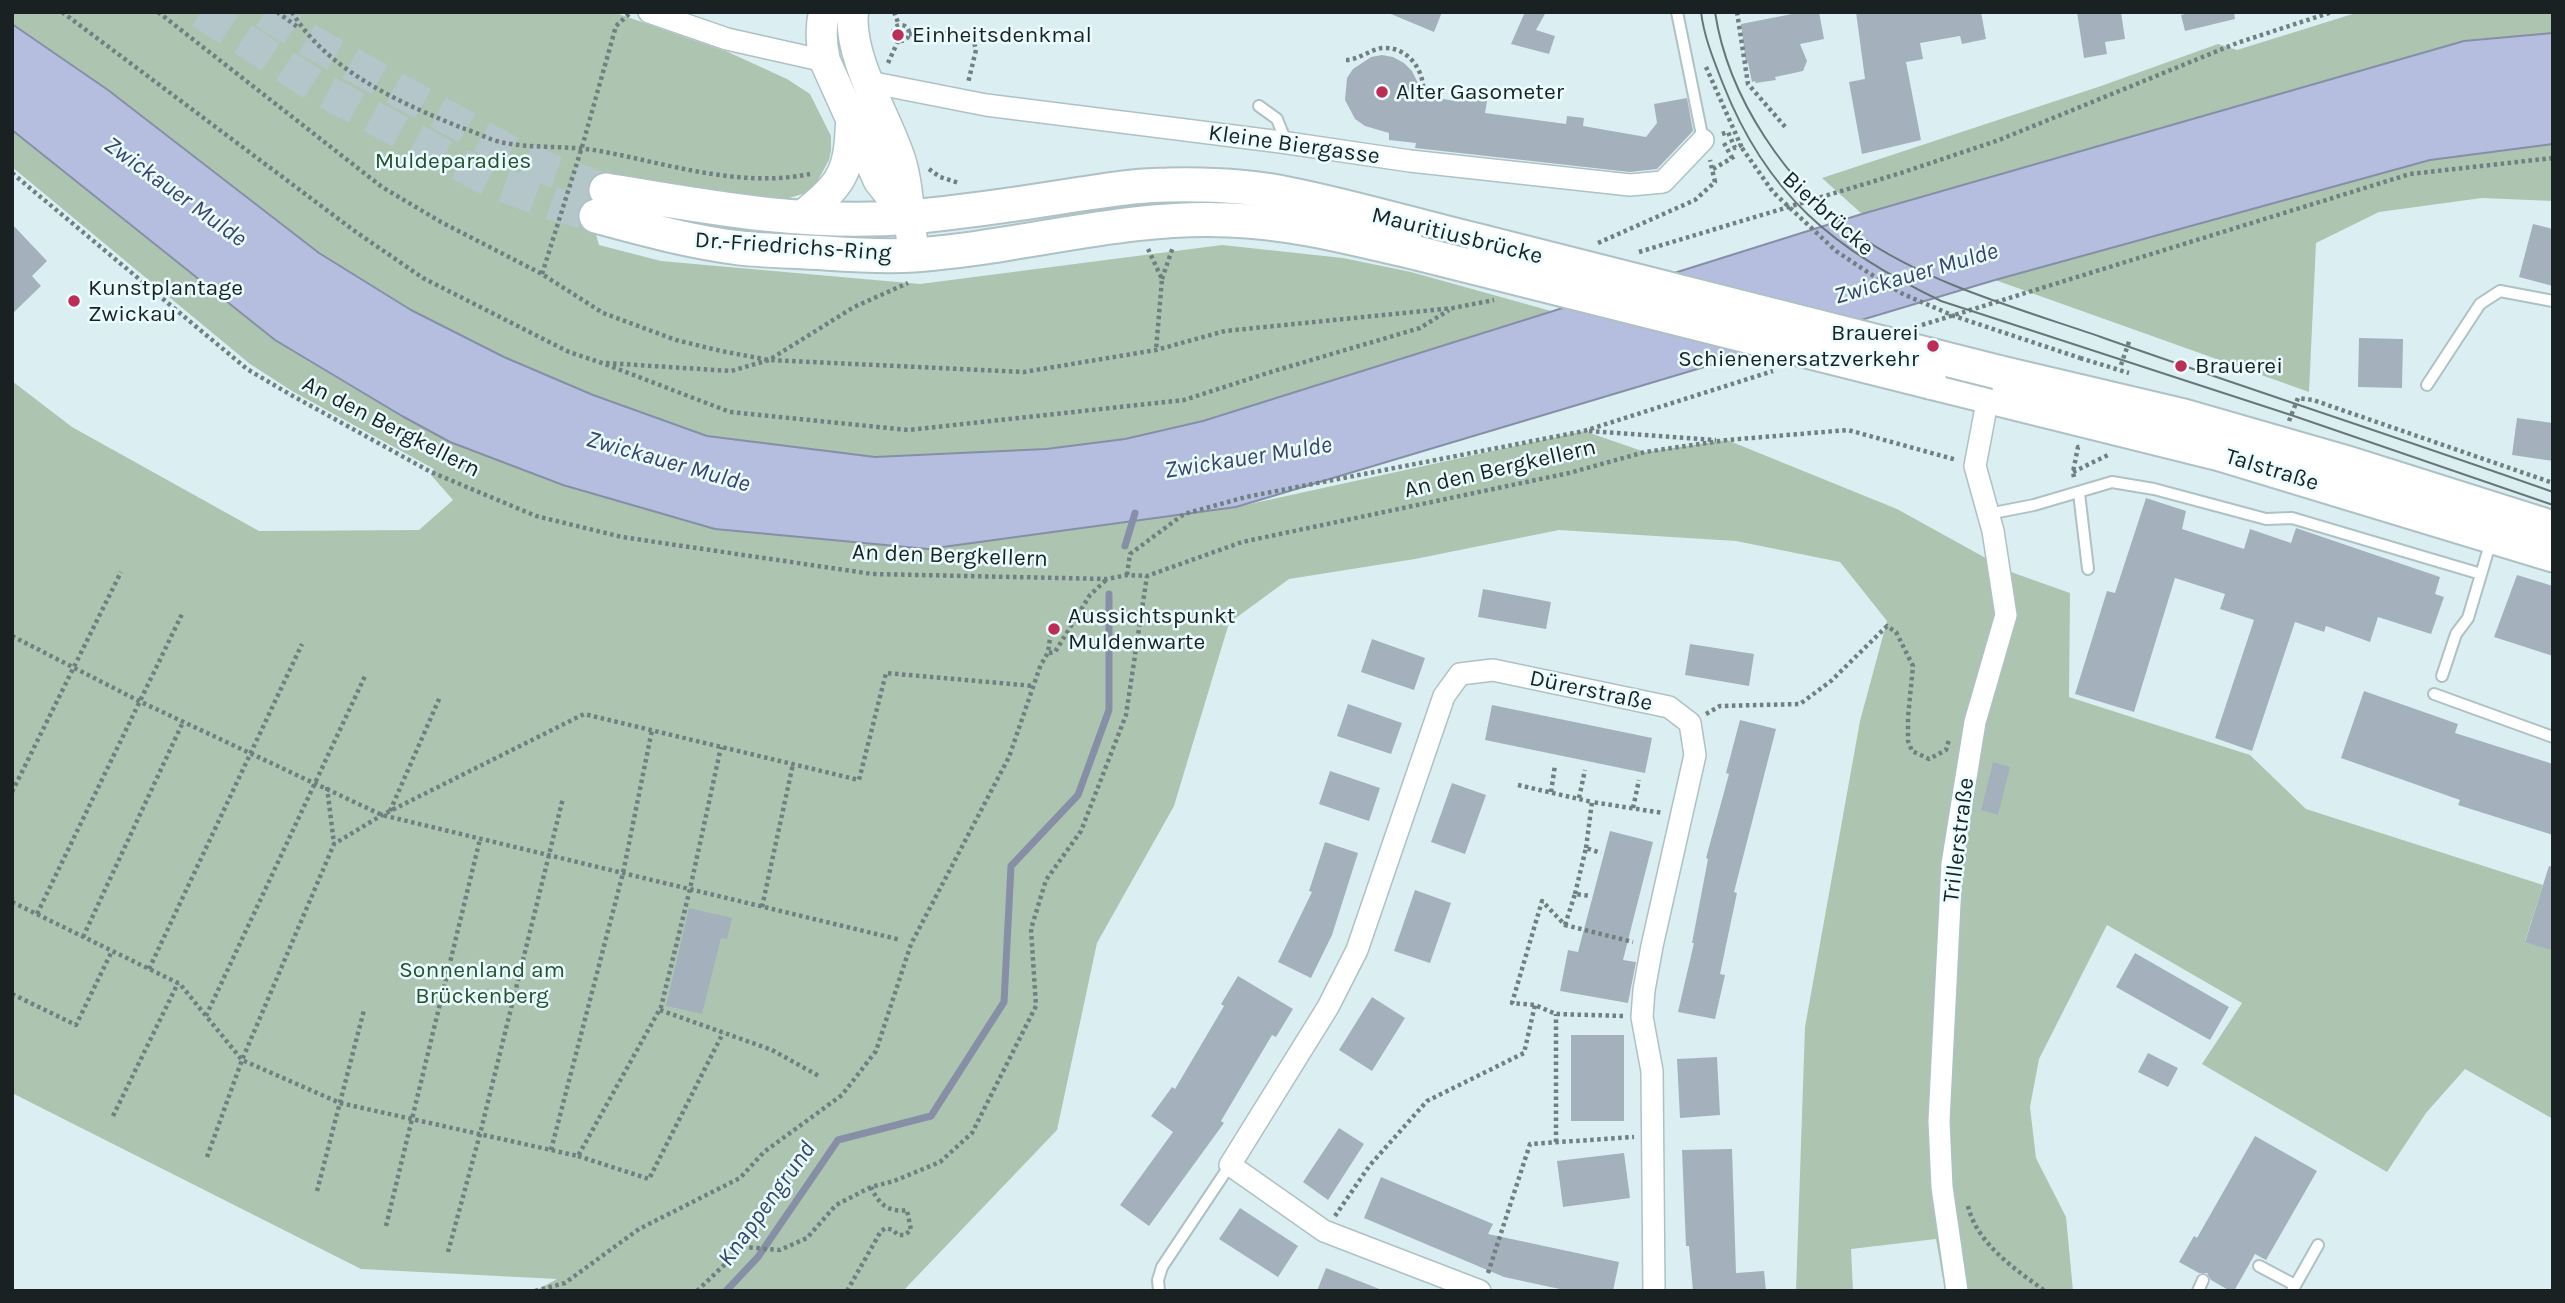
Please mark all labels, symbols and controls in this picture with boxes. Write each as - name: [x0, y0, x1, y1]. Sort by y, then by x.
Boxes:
- place label: Einheitsdenkmal: [912, 21, 1092, 49]
- marker: Einheitsdenkmal: [890, 27, 906, 43]
- place label: Alter Gasometer: [1396, 78, 1564, 106]
- marker: Alter Gasometer: [1374, 84, 1390, 100]
- street label: Kleine Biergasse: [1207, 119, 1381, 171]
- water label: Zwickauer Mulde: [98, 131, 252, 253]
- park label: Muldeparadies: [375, 147, 531, 175]
- street label: Bierbrücke: [1776, 166, 1880, 262]
- street label: Mauritiusbrücke: [1369, 201, 1545, 271]
- street label: Dr.-Friedrichs-Ring: [694, 226, 892, 268]
- water label: Zwickauer Mulde: [1831, 237, 2001, 311]
- place label: Kunstplantage Zwickau: [88, 274, 243, 328]
- marker: Kunstplantage Zwickau: [66, 293, 82, 309]
- place label: Brauerei Schienenersatzverkehr: [1678, 319, 1919, 373]
- marker: Brauerei Schienenersatzverkehr: [1925, 338, 1941, 354]
- place label: Brauerei: [2195, 352, 2283, 380]
- marker: Brauerei: [2173, 358, 2189, 374]
- street label: An den Bergkellern: [297, 370, 485, 484]
- water label: Zwickauer Mulde: [583, 425, 753, 499]
- water label: Zwickauer Mulde: [1162, 431, 1334, 485]
- street label: An den Bergkellern: [1401, 434, 1599, 504]
- street label: Talstraße: [2222, 443, 2322, 497]
- street label: An den Bergkellern: [852, 539, 1048, 573]
- place label: Aussichtspunkt Muldenwarte: [1068, 602, 1236, 656]
- marker: Aussichtspunkt Muldenwarte: [1046, 621, 1062, 637]
- street label: Dürerstraße: [1527, 664, 1655, 718]
- street label: Trillerstraße: [1938, 776, 1980, 904]
- park label: Sonnenland am Brückenberg: [399, 956, 565, 1010]
- water label: Knappengrund: [712, 1136, 822, 1272]

